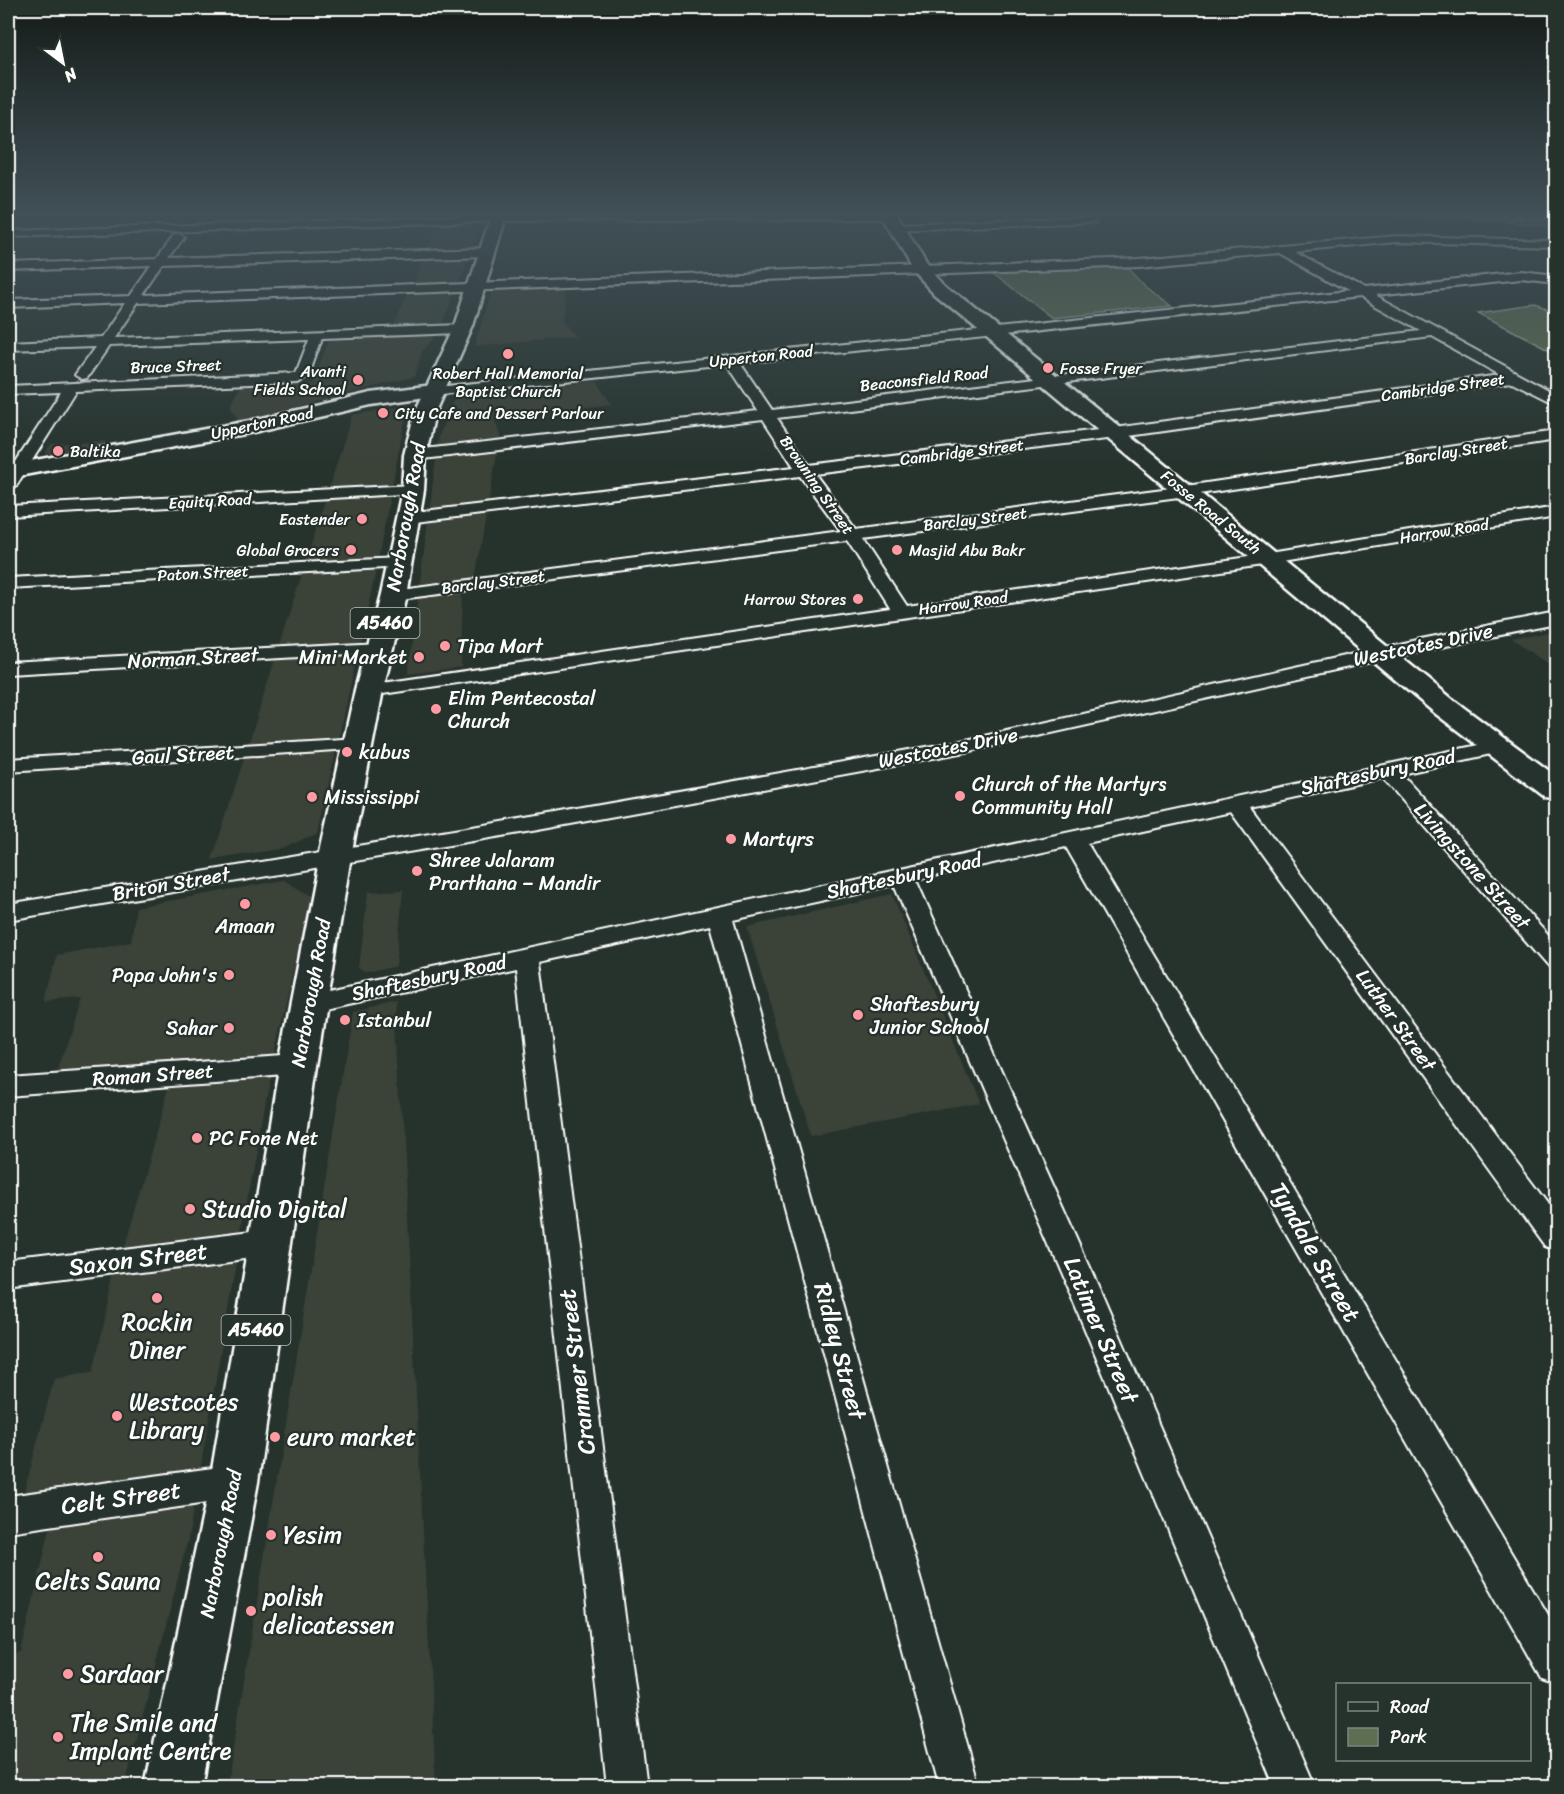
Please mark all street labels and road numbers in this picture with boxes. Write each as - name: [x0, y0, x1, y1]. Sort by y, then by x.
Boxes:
- street label: Upperton Road: [708, 336, 816, 376]
- street label: Bruce Street: [130, 350, 222, 382]
- street label: Beaconsfield Road: [858, 358, 991, 400]
- street label: Cambridge Street: [1379, 364, 1507, 410]
- street label: Upperton Road: [208, 398, 318, 448]
- street label: Browning Street: [772, 429, 862, 541]
- street label: Barclay Street: [1402, 429, 1510, 473]
- street label: Cambridge Street: [898, 430, 1026, 474]
- street label: Narborough Road: [376, 438, 437, 594]
- street label: Fosse Road South: [1154, 462, 1268, 562]
- street label: Equity Road: [168, 484, 254, 518]
- street label: Barclay Street: [921, 498, 1029, 540]
- street label: Harrow Road: [1397, 509, 1492, 552]
- street label: Paton Street: [156, 556, 250, 590]
- street label: Barclay Street: [439, 561, 547, 603]
- street label: Harrow Road: [916, 582, 1011, 624]
- road number: A5460: [350, 608, 420, 638]
- street label: Westcotes Drive: [1350, 613, 1496, 677]
- street label: Norman Street: [127, 637, 260, 679]
- street label: Westcotes Drive: [875, 717, 1021, 779]
- street label: Gaul Street: [131, 735, 235, 775]
- street label: Shaftesbury Road: [1297, 738, 1460, 805]
- street label: Livingstone Street: [1405, 794, 1540, 939]
- street label: Shaftesbury Road: [823, 842, 986, 909]
- street label: Briton Street: [109, 856, 233, 912]
- street label: Narborough Road: [281, 914, 342, 1070]
- street label: Shaftesbury Road: [348, 944, 511, 1011]
- street label: Luther Street: [1346, 961, 1446, 1080]
- street label: Roman Street: [91, 1053, 215, 1097]
- street label: Tyndale Street: [1258, 1174, 1372, 1330]
- street label: Saxon Street: [66, 1230, 210, 1288]
- street label: Latimer Street: [1051, 1250, 1151, 1411]
- street label: Ridley Street: [802, 1278, 879, 1426]
- street label: Cranmer Street: [546, 1287, 608, 1457]
- road number: A5460: [222, 1315, 290, 1345]
- street label: Narborough Road: [189, 1465, 253, 1621]
- street label: Celt Street: [58, 1469, 184, 1527]

